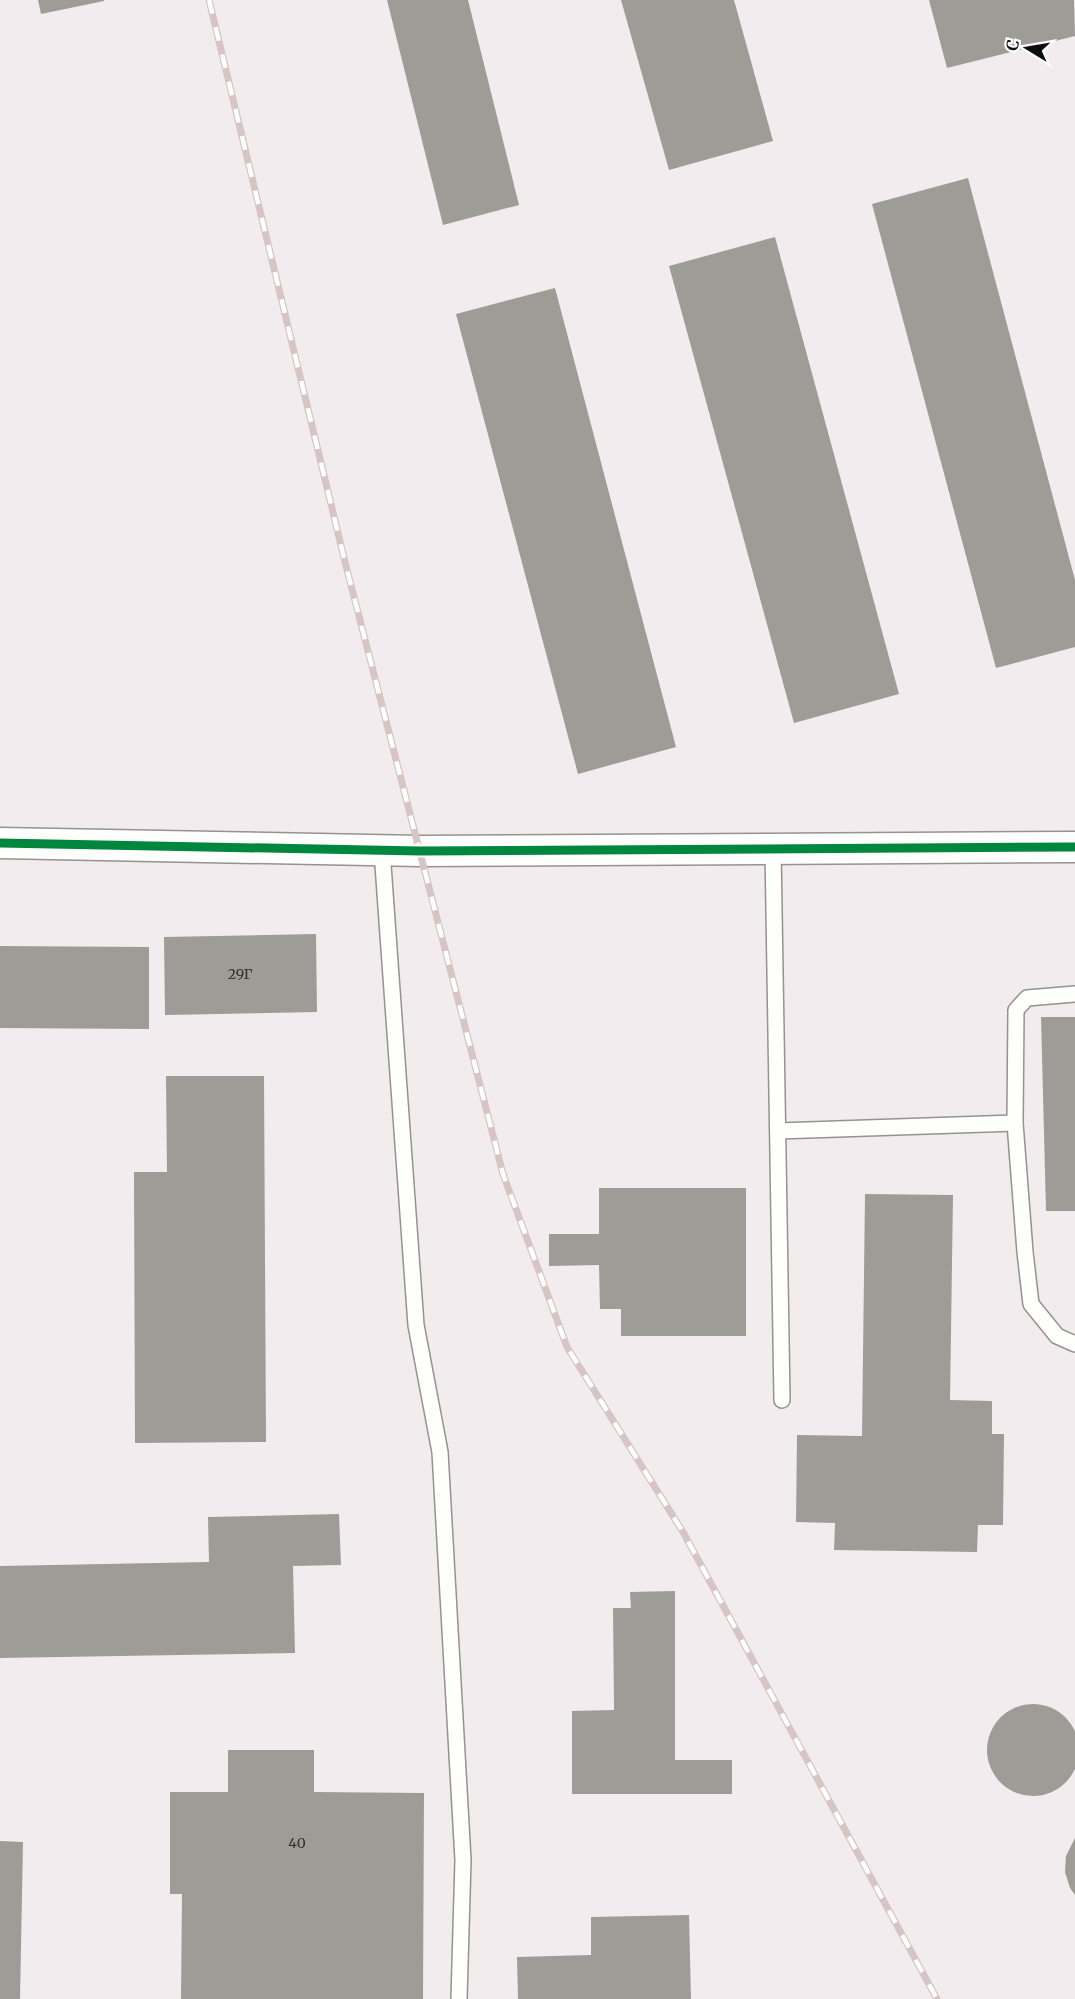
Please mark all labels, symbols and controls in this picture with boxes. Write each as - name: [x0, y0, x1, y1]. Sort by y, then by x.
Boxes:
- north arrow: [997, 18, 1057, 78]
- text: С: [1001, 38, 1023, 52]
- house number: 29Г: [228, 965, 253, 983]
- house number: 40: [288, 1834, 306, 1852]

